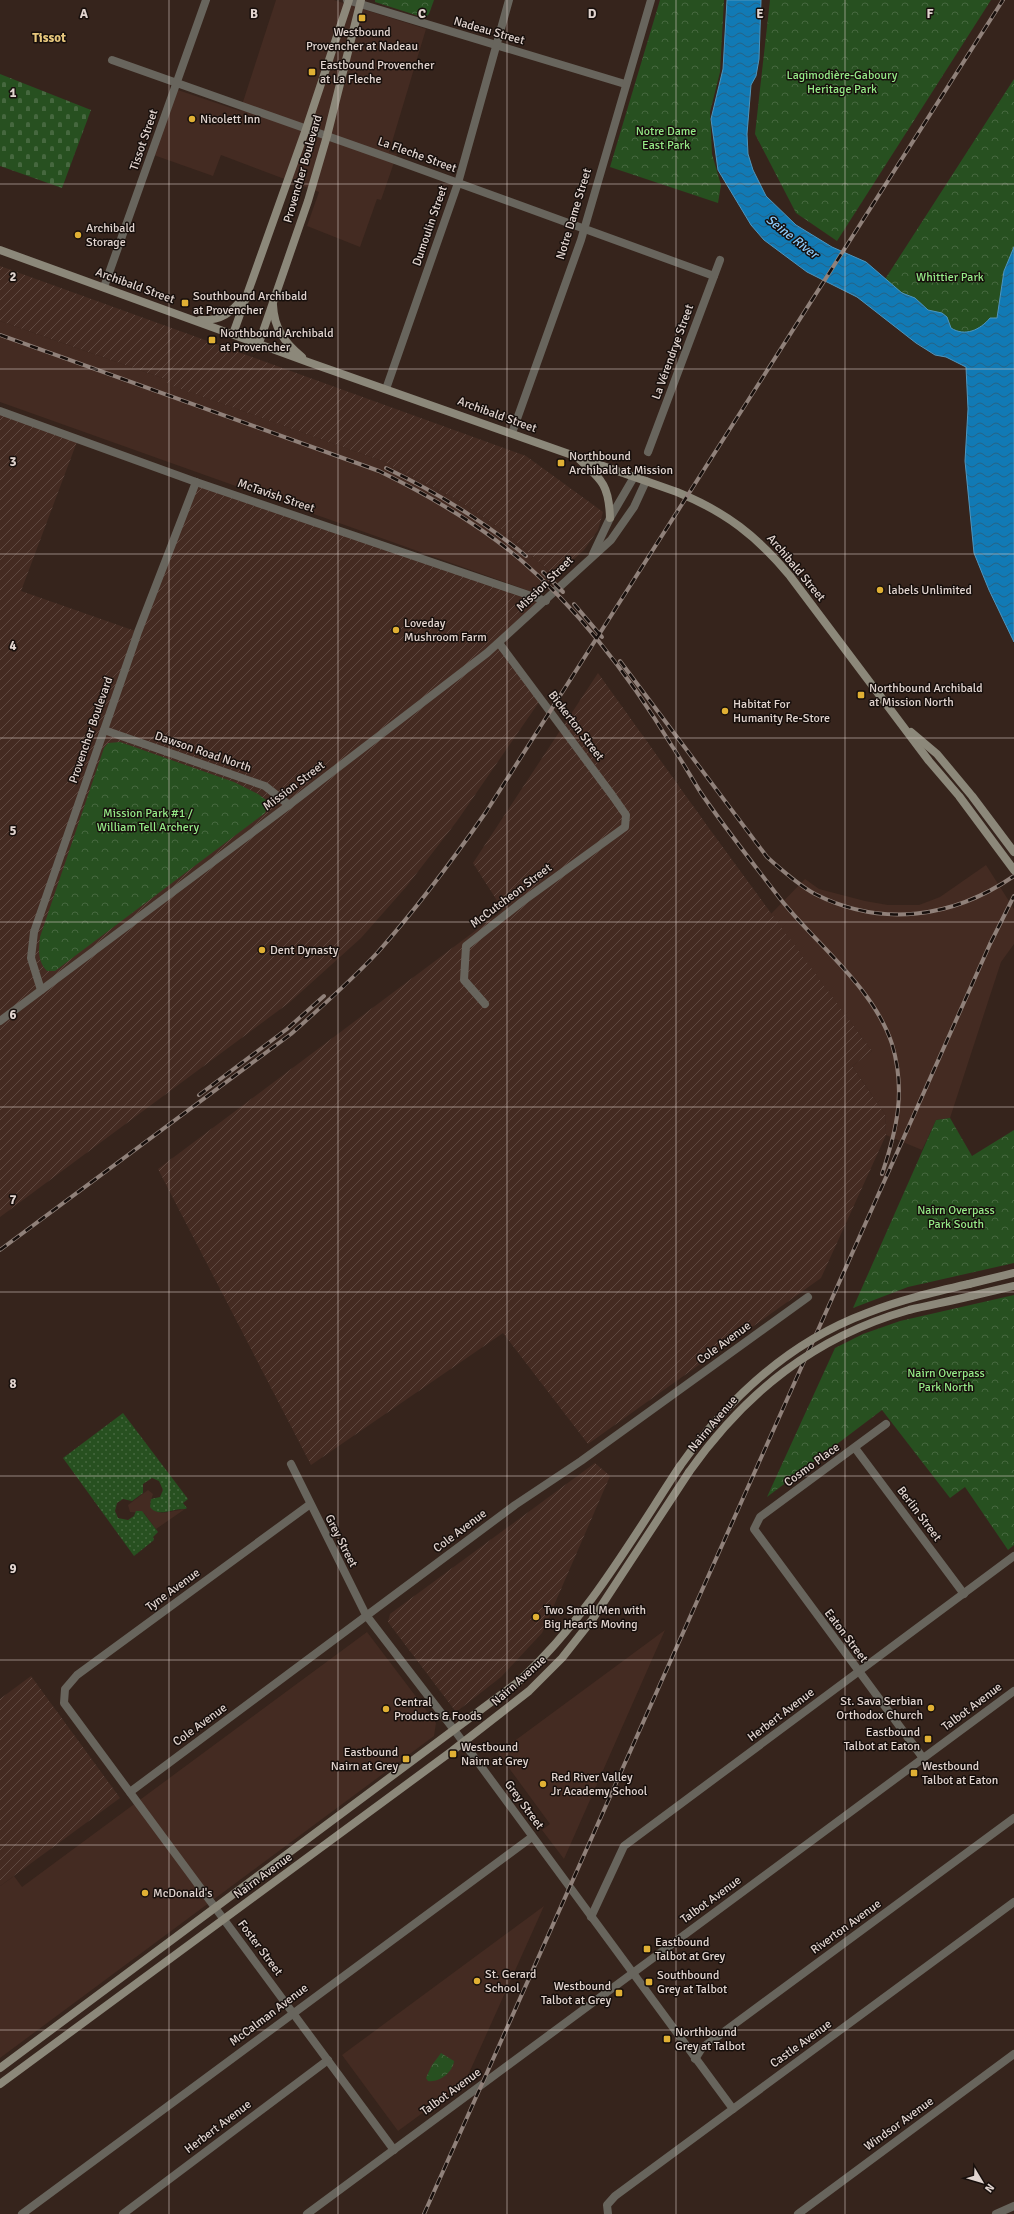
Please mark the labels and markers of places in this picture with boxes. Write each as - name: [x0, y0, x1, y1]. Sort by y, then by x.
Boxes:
- marker: Westbound Provencher at Nadeau: [357, 13, 367, 23]
- place label: Westbound Provencher at Nadeau: [306, 25, 418, 54]
- place label: Eastbound Provencher at La Fleche: [320, 58, 435, 87]
- marker: Eastbound Provencher at La Fleche: [307, 67, 317, 77]
- place label: Nicolett Inn: [200, 112, 260, 127]
- marker: Nicolett Inn: [187, 114, 197, 124]
- place label: Archibald Storage: [86, 221, 135, 250]
- marker: Archibald Storage: [73, 230, 83, 240]
- place label: Southbound Archibald at Provencher: [193, 289, 307, 318]
- marker: Southbound Archibald at Provencher: [180, 298, 190, 308]
- place label: Northbound Archibald at Provencher: [220, 326, 334, 355]
- marker: Northbound Archibald at Provencher: [207, 335, 217, 345]
- place label: Northbound Archibald at Mission: [569, 449, 673, 478]
- marker: Northbound Archibald at Mission: [556, 458, 566, 468]
- place label: labels Unlimited: [888, 583, 972, 598]
- marker: labels Unlimited: [875, 585, 885, 595]
- place label: Loveday Mushroom Farm: [404, 616, 487, 645]
- marker: Loveday Mushroom Farm: [391, 625, 401, 635]
- place label: Northbound Archibald at Mission North: [869, 681, 983, 710]
- marker: Northbound Archibald at Mission North: [856, 690, 866, 700]
- place label: Habitat For Humanity Re-Store: [733, 697, 830, 726]
- marker: Habitat For Humanity Re-Store: [720, 706, 730, 716]
- place label: Dent Dynasty: [270, 943, 339, 958]
- marker: Dent Dynasty: [257, 945, 267, 955]
- place label: Two Small Men with Big Hearts Moving: [544, 1603, 646, 1632]
- marker: Two Small Men with Big Hearts Moving: [531, 1612, 541, 1622]
- place label: St. Sava Serbian Orthodox Church: [836, 1694, 923, 1723]
- place label: Central Products & Foods: [394, 1695, 482, 1724]
- marker: St. Sava Serbian Orthodox Church: [926, 1703, 936, 1713]
- marker: Central Products & Foods: [381, 1704, 391, 1714]
- place label: Eastbound Talbot at Eaton: [844, 1725, 920, 1754]
- marker: Eastbound Talbot at Eaton: [923, 1734, 933, 1744]
- place label: Westbound Nairn at Grey: [461, 1740, 529, 1769]
- place label: Eastbound Nairn at Grey: [331, 1745, 398, 1774]
- marker: Westbound Nairn at Grey: [448, 1749, 458, 1759]
- marker: Eastbound Nairn at Grey: [401, 1754, 411, 1764]
- place label: Westbound Talbot at Eaton: [922, 1759, 998, 1788]
- marker: Westbound Talbot at Eaton: [909, 1768, 919, 1778]
- place label: Red River Valley Jr Academy School: [551, 1770, 648, 1799]
- marker: Red River Valley Jr Academy School: [538, 1779, 548, 1789]
- place label: McDonald's: [153, 1886, 213, 1901]
- marker: McDonald's: [140, 1888, 150, 1898]
- place label: Eastbound Talbot at Grey: [655, 1935, 725, 1964]
- marker: Eastbound Talbot at Grey: [642, 1944, 652, 1954]
- place label: St. Gerard School: [485, 1967, 536, 1996]
- place label: Southbound Grey at Talbot: [657, 1968, 727, 1997]
- marker: St. Gerard School: [472, 1976, 482, 1986]
- marker: Southbound Grey at Talbot: [644, 1977, 654, 1987]
- place label: Westbound Talbot at Grey: [541, 1979, 611, 2008]
- marker: Westbound Talbot at Grey: [614, 1988, 624, 1998]
- place label: Northbound Grey at Talbot: [675, 2025, 745, 2054]
- marker: Northbound Grey at Talbot: [662, 2034, 672, 2044]

